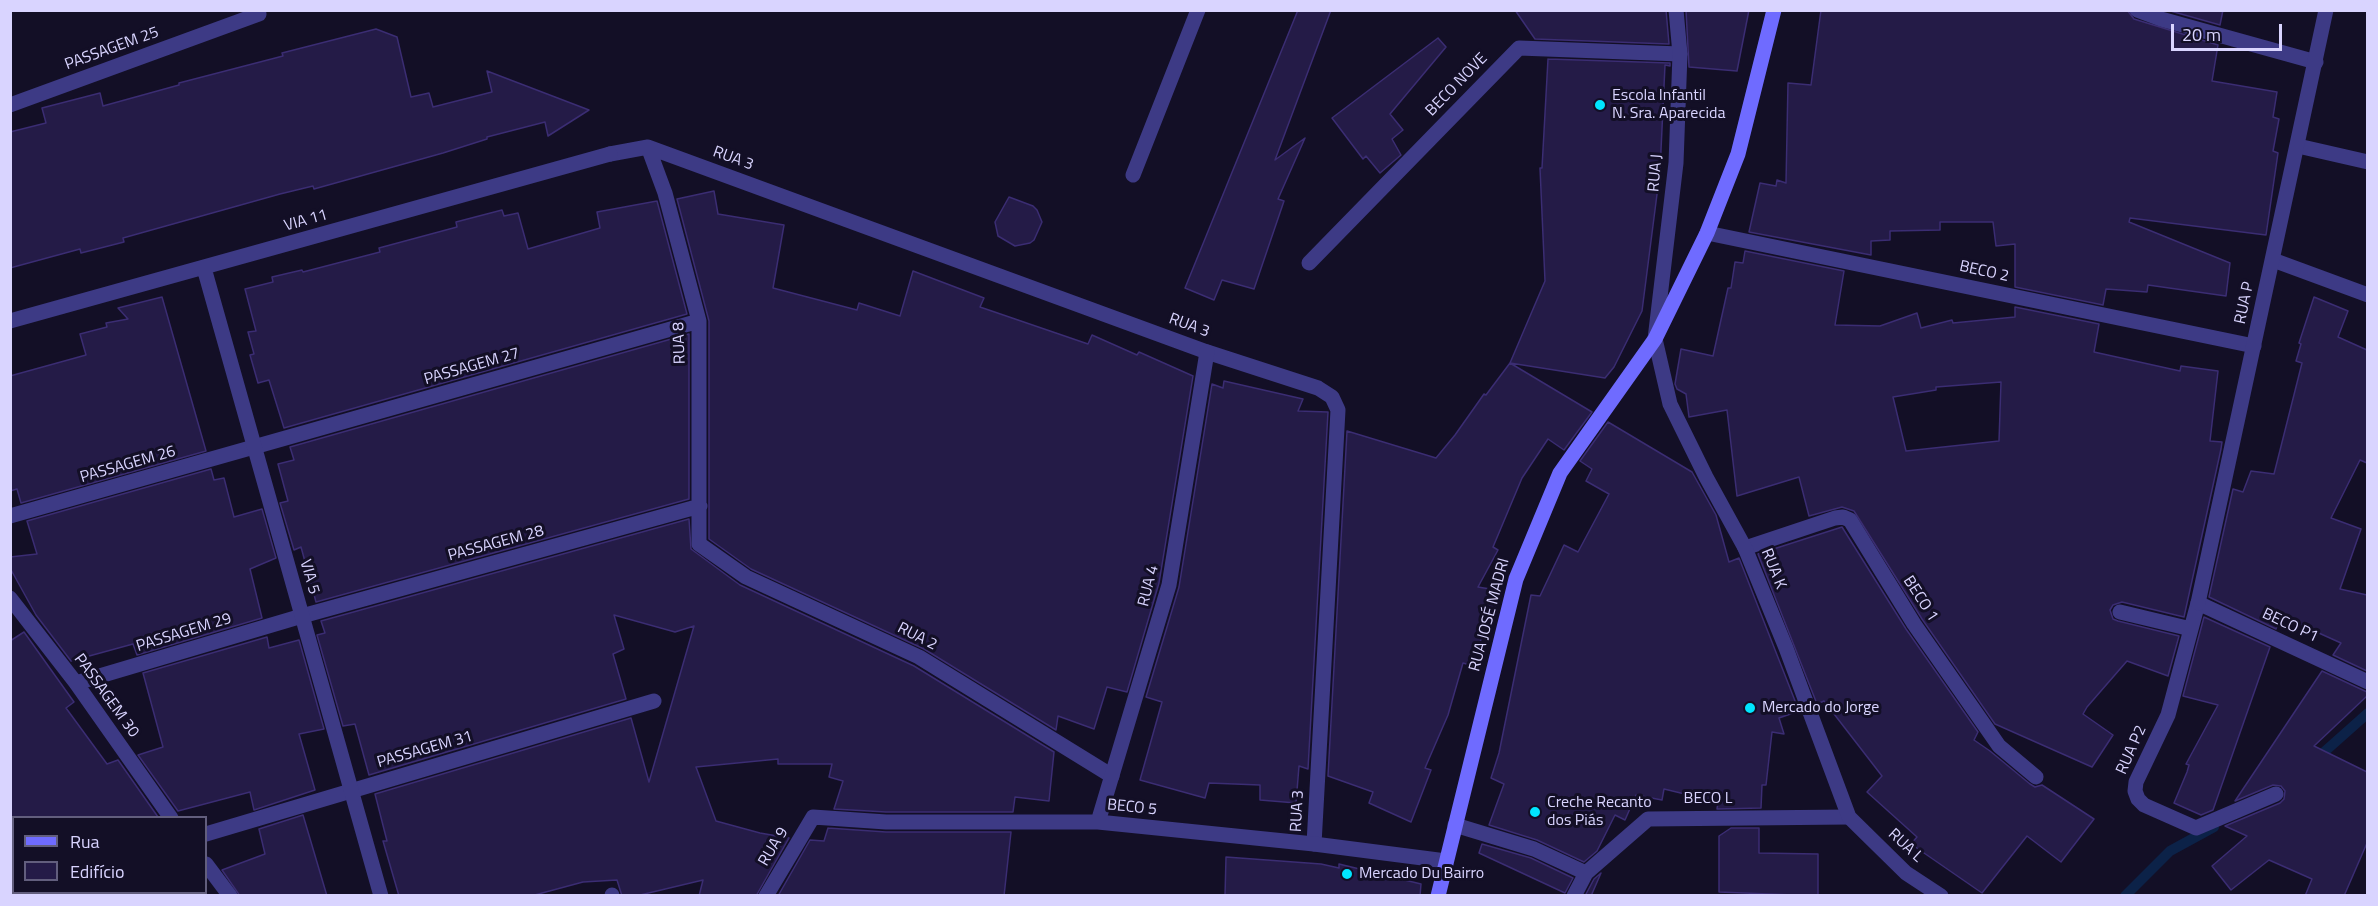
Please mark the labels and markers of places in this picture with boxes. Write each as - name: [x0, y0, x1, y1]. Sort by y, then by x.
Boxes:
- place label: Escola Infantil N. Sra. Aparecida: [1612, 86, 1725, 124]
- marker: Escola Infantil N. Sra. Aparecida: [1593, 98, 1607, 112]
- place label: Mercado do Jorge: [1762, 698, 1879, 718]
- marker: Mercado do Jorge: [1743, 701, 1757, 715]
- place label: Creche Recanto dos Piás: [1547, 793, 1652, 831]
- marker: Creche Recanto dos Piás: [1528, 805, 1542, 819]
- place label: Mercado Du Bairro: [1359, 864, 1484, 884]
- marker: Mercado Du Bairro: [1340, 867, 1354, 881]

